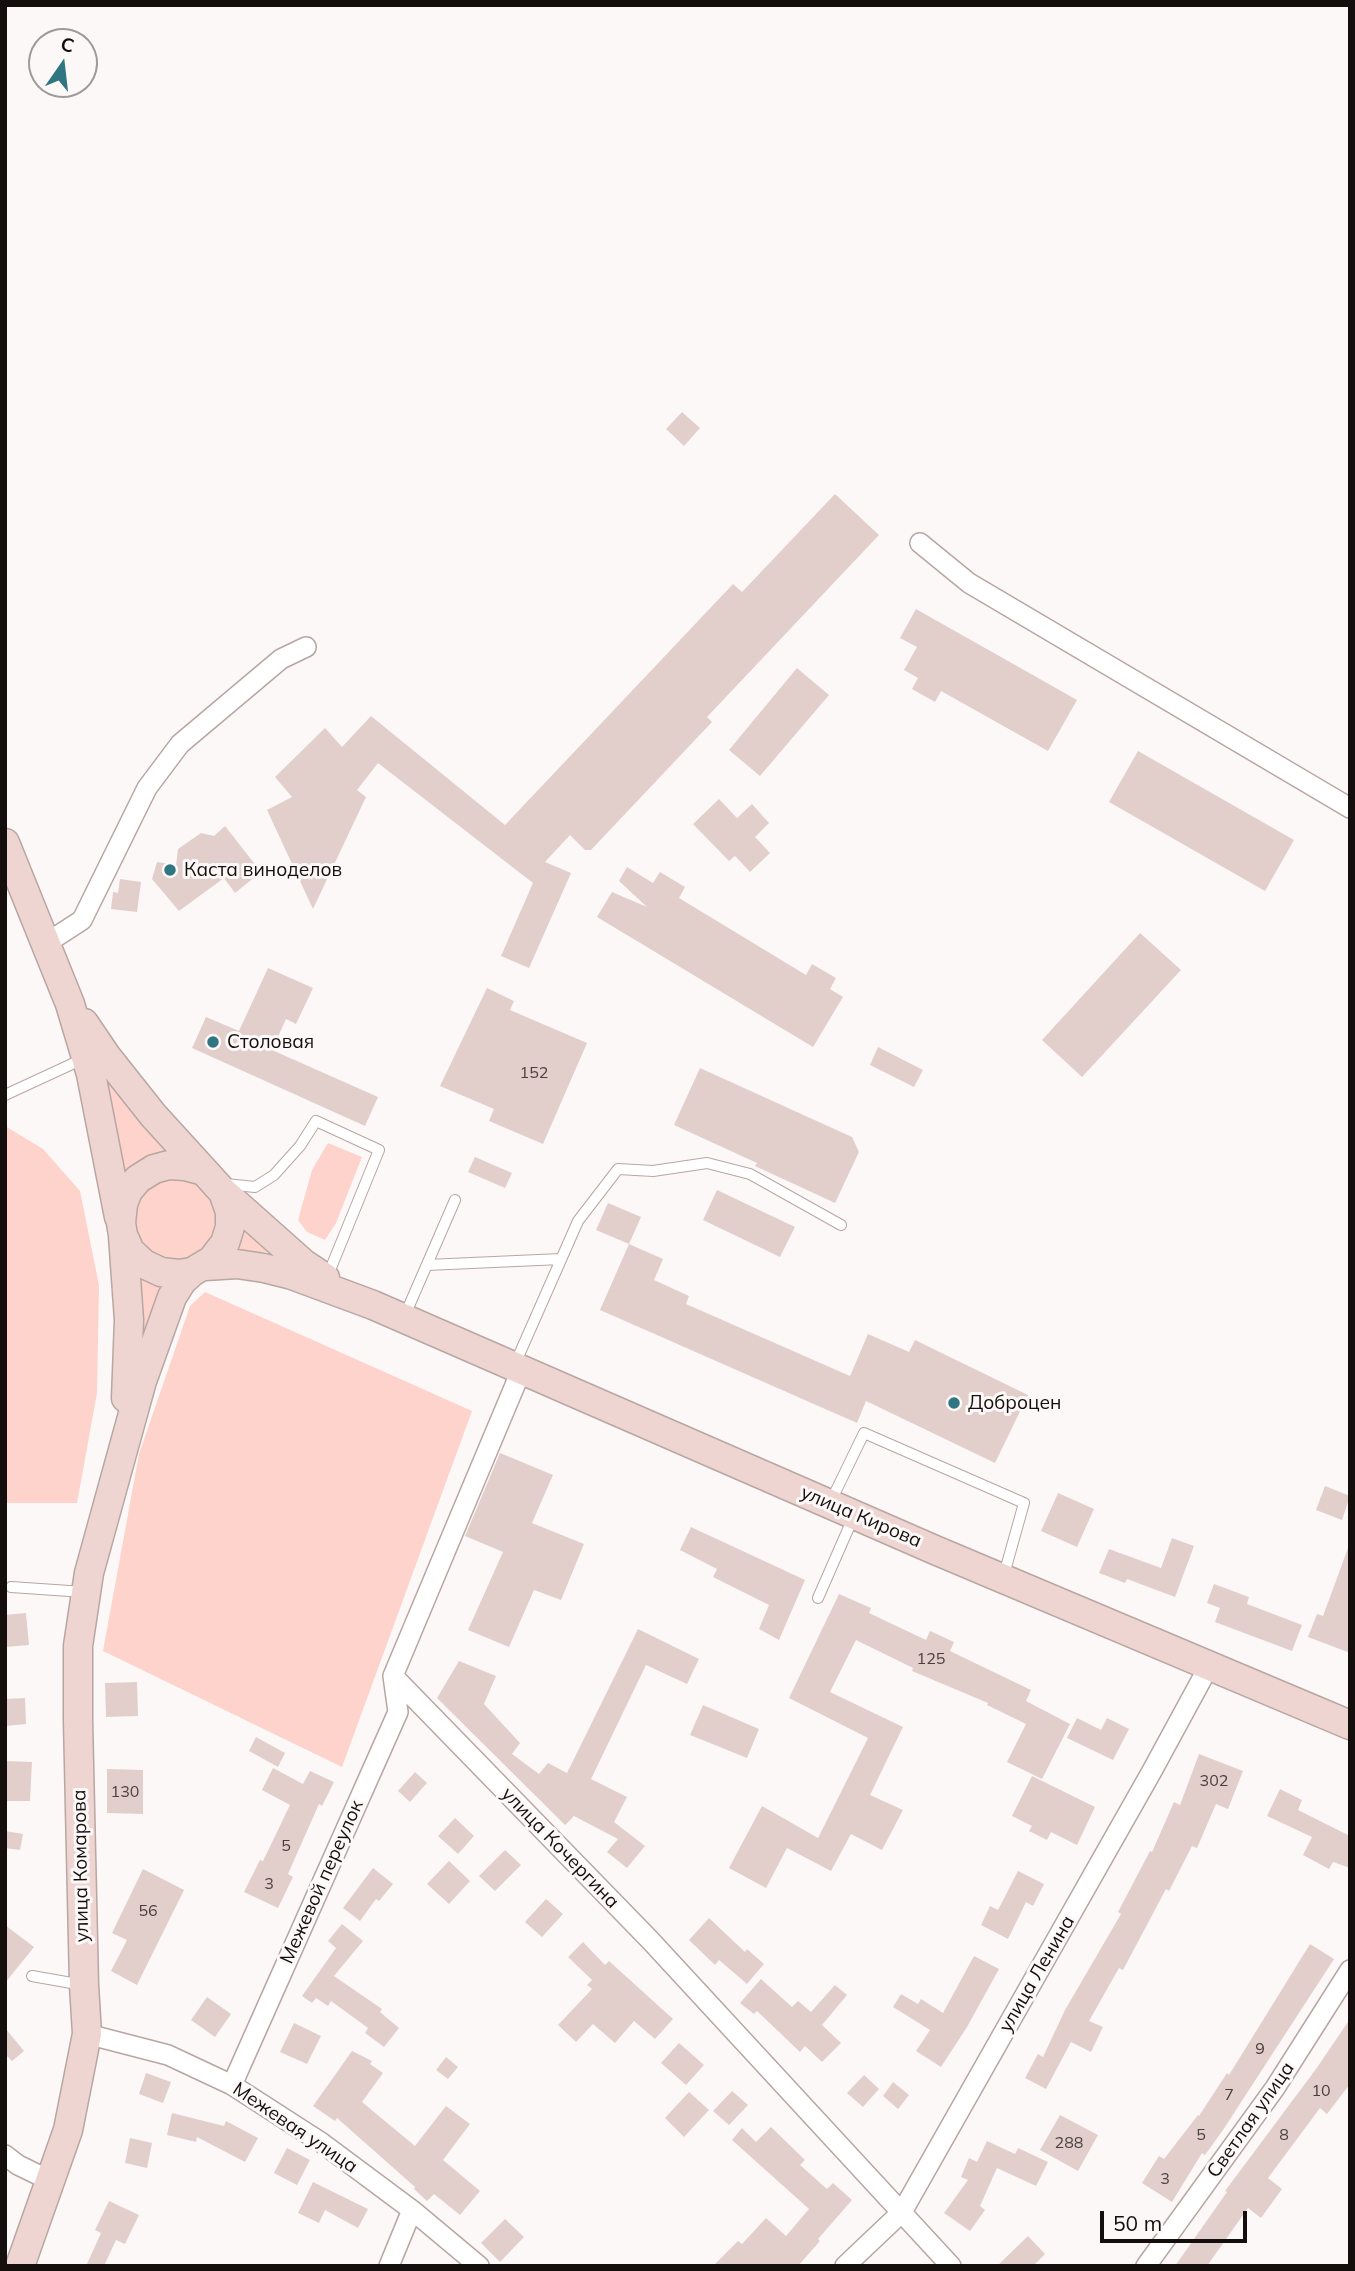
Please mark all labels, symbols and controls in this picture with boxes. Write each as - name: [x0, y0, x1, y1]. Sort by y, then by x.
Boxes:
- north arrow: [28, 28, 98, 98]
- text: С: [58, 31, 77, 58]
- place label: Каста виноделов: [184, 859, 342, 881]
- marker: Каста виноделов: [162, 862, 178, 878]
- place label: Столовая: [227, 1031, 314, 1053]
- marker: Столовая: [205, 1034, 221, 1050]
- house number: 152: [520, 1063, 548, 1083]
- place label: Доброцен: [968, 1392, 1061, 1414]
- marker: Доброцен: [946, 1395, 962, 1411]
- street label: улица Кирова: [797, 1481, 925, 1553]
- house number: 125: [917, 1649, 945, 1669]
- house number: 302: [1200, 1771, 1228, 1791]
- house number: 130: [111, 1782, 139, 1802]
- street label: улица Кочергина: [496, 1783, 624, 1913]
- street label: улица Комарова: [68, 1789, 94, 1943]
- street label: Межевой переулок: [276, 1797, 368, 1967]
- house number: 5: [281, 1836, 291, 1856]
- house number: 3: [264, 1874, 274, 1894]
- house number: 56: [138, 1901, 158, 1921]
- street label: улица Ленина: [994, 1912, 1080, 2036]
- house number: 9: [1255, 2039, 1265, 2059]
- street label: Светлая улица: [1203, 2058, 1299, 2182]
- street label: Межевая улица: [228, 2078, 362, 2178]
- house number: 10: [1311, 2081, 1331, 2101]
- house number: 7: [1224, 2085, 1234, 2105]
- house number: 5: [1196, 2125, 1206, 2145]
- house number: 8: [1279, 2125, 1289, 2145]
- house number: 288: [1055, 2133, 1083, 2153]
- house number: 3: [1160, 2169, 1170, 2189]
- scale bar: [1103, 2198, 1250, 2242]
- text: 50 m: [1113, 2210, 1162, 2236]

